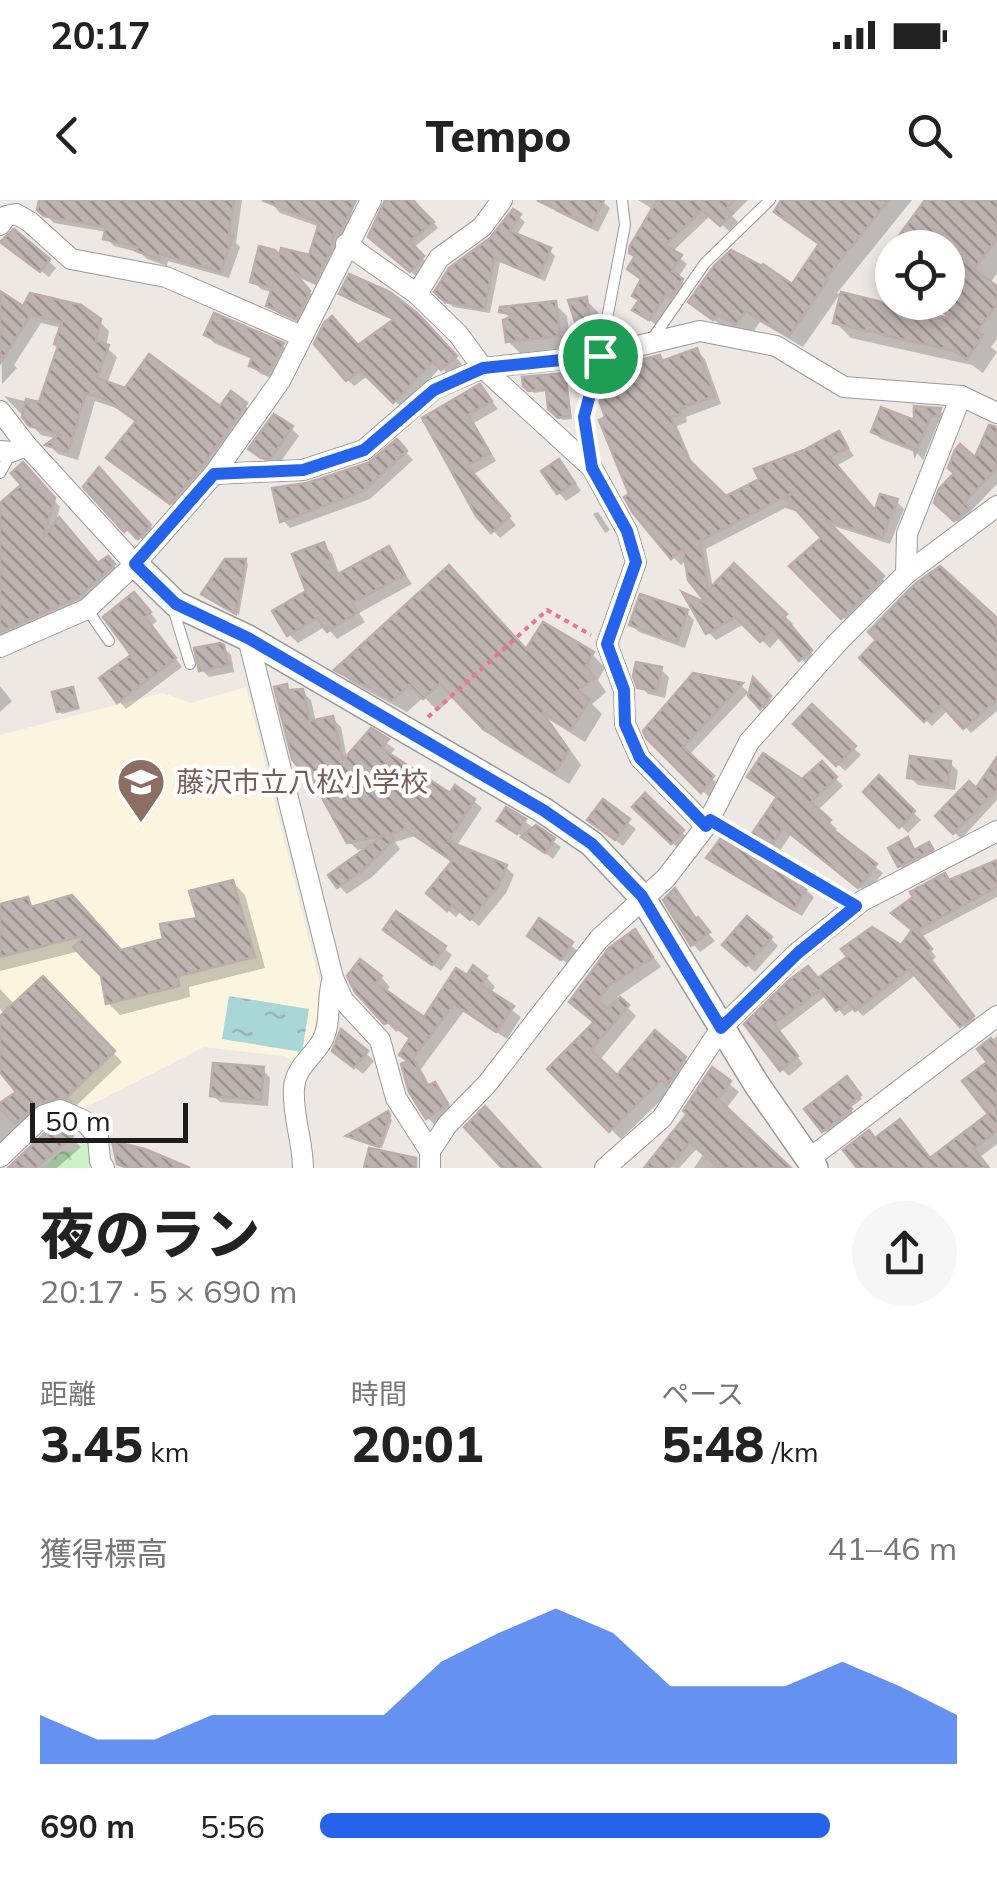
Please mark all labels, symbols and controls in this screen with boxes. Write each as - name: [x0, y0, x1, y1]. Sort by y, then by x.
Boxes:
- text: 20:17: [50, 11, 151, 59]
- text: Tempo: [425, 107, 572, 163]
- icon: back: [40, 108, 95, 163]
- icon: search: [902, 108, 957, 163]
- map controls: [875, 230, 965, 320]
- button: locate: [875, 230, 965, 320]
- pin: [558, 314, 643, 399]
- icon: arrive: [573, 329, 628, 384]
- school or university icon: 藤沢市立八松小学校: [115, 756, 167, 824]
- place label: 藤沢市立八松小学校: [176, 764, 428, 799]
- scale bar: [30, 1098, 188, 1143]
- text: 50 m: [45, 1103, 111, 1138]
- text: 夜のラン: [40, 1199, 260, 1268]
- button: share: [852, 1201, 957, 1306]
- text: 20:17 · 5 × 690 m: [40, 1271, 297, 1311]
- text: 距離: [40, 1376, 96, 1411]
- text: 時間: [351, 1376, 407, 1411]
- text: ペース: [661, 1376, 744, 1411]
- text: 3.45: [40, 1412, 143, 1475]
- text: 20:01: [351, 1412, 484, 1475]
- text: 5:48: [661, 1412, 764, 1475]
- text: km: [143, 1434, 189, 1469]
- text: /km: [764, 1434, 819, 1469]
- text: 41–46 m: [828, 1528, 957, 1568]
- text: 獲得標高: [40, 1533, 168, 1573]
- text: 690 m: [40, 1806, 135, 1846]
- text: 5:56: [200, 1806, 265, 1846]

